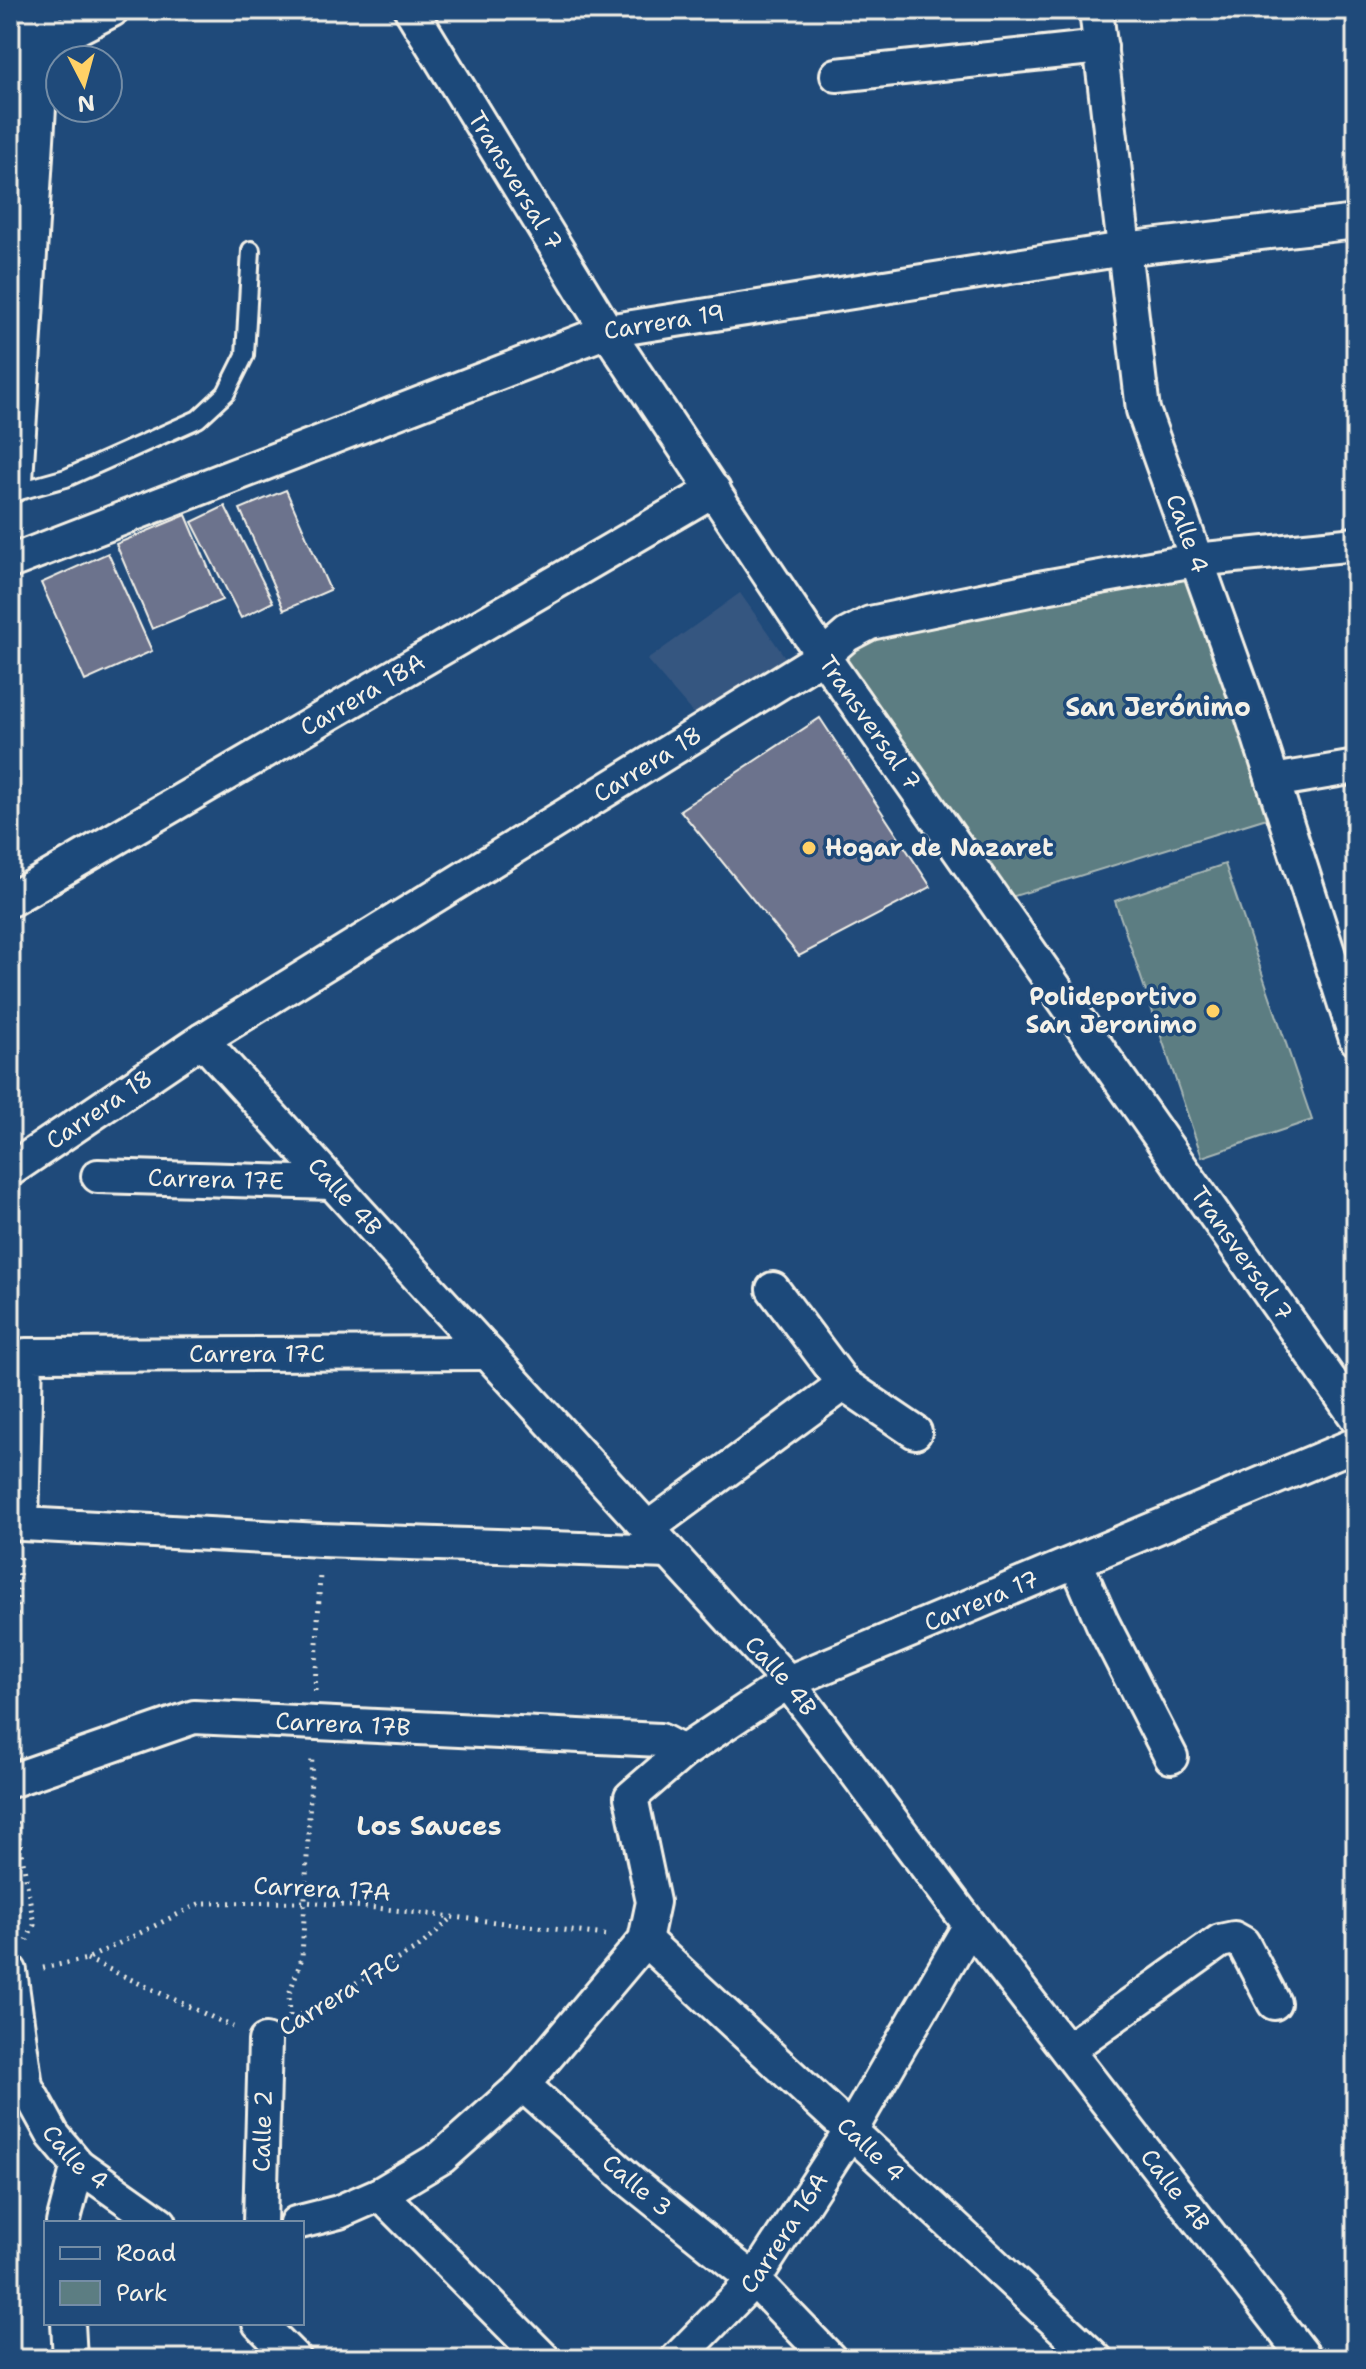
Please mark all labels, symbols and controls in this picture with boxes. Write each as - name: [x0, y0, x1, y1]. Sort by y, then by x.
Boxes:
- north arrow: [44, 44, 124, 124]
- text: N: [76, 88, 96, 119]
- street label: Transversal 7: [460, 105, 570, 256]
- street label: Carrera 19: [602, 297, 727, 347]
- street label: Calle 4: [1158, 490, 1216, 578]
- street label: Carrera 18A: [294, 646, 431, 744]
- street label: Transversal 7: [811, 649, 928, 797]
- district label: San Jerónimo: [1065, 689, 1251, 724]
- street label: Carrera 18: [587, 719, 708, 810]
- place label: Hogar de Nazaret: [825, 832, 1054, 864]
- marker: Hogar de Nazaret: [800, 839, 818, 857]
- place label: Polideportivo San Jeronimo: [1026, 981, 1197, 1041]
- marker: Polideportivo San Jeronimo: [1204, 1002, 1222, 1020]
- street label: Carrera 18: [40, 1062, 159, 1157]
- street label: Calle 4B: [301, 1150, 389, 1243]
- street label: Carrera 17E: [147, 1161, 285, 1198]
- street label: Transversal 7: [1183, 1180, 1300, 1327]
- street label: Carrera 17C: [189, 1338, 325, 1370]
- street label: Carrera 17: [919, 1563, 1043, 1639]
- street label: Calle 4B: [738, 1629, 824, 1723]
- street label: Carrera 17B: [275, 1705, 411, 1744]
- district label: Los Sauces: [357, 1808, 501, 1843]
- street label: Carrera 17A: [252, 1869, 392, 1909]
- street label: Carrera 17C: [273, 1946, 405, 2044]
- street label: Calle 2: [245, 2090, 280, 2172]
- street label: Calle 4: [830, 2110, 912, 2189]
- street label: Calle 4: [35, 2119, 115, 2198]
- street label: Calle 4B: [1133, 2142, 1217, 2238]
- street label: Calle 3: [595, 2147, 679, 2224]
- street label: Carrera 16A: [733, 2166, 835, 2301]
- legend: [44, 2221, 304, 2325]
- text: Road: [116, 2237, 176, 2269]
- text: Park: [116, 2277, 168, 2309]

